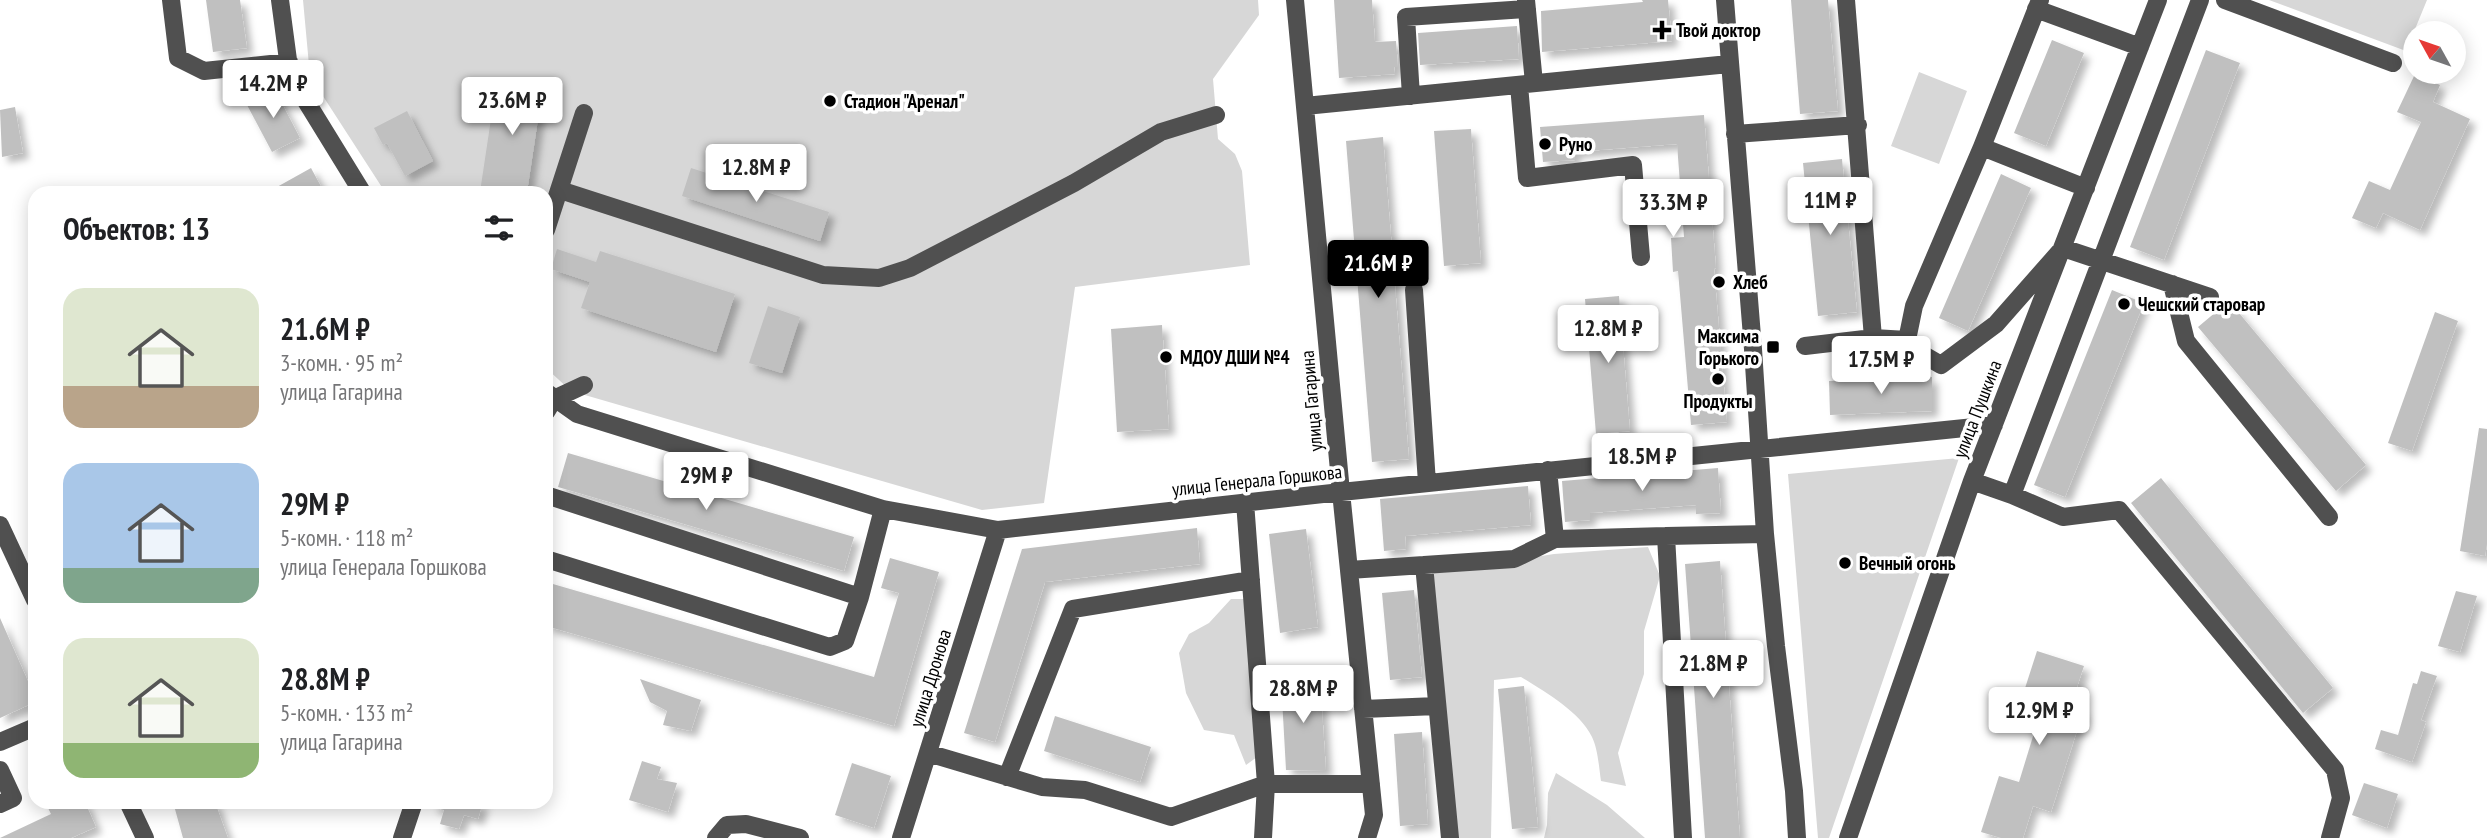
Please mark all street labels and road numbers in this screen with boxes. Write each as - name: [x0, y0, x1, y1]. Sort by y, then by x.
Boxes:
- street label: улица Гагарина: [1295, 349, 1327, 453]
- street label: улица Пушкина: [1947, 357, 2007, 461]
- street label: улица Генерала Горшкова: [1171, 459, 1343, 501]
- street label: улица Дронова: [904, 626, 956, 730]

